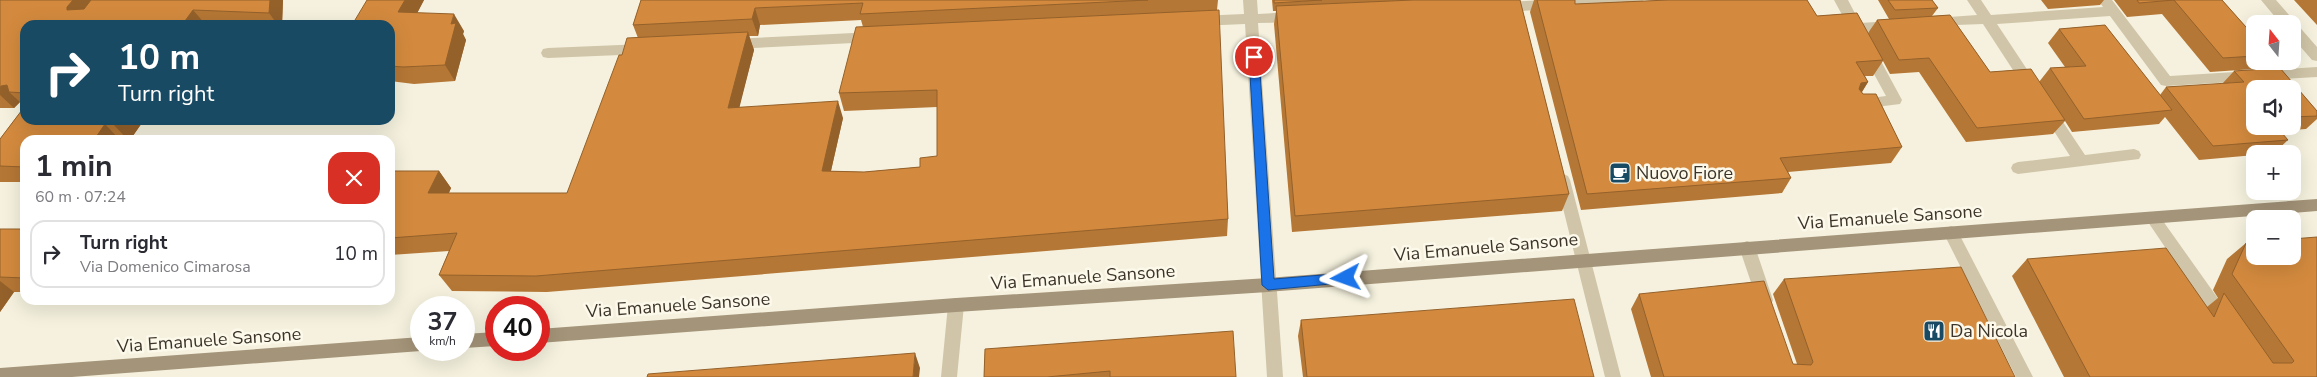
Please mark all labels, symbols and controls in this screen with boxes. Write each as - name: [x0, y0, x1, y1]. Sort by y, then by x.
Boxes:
- north arrow: [2246, 15, 2301, 70]
- map controls: [2246, 15, 2301, 265]
- text: 10 m: [118, 34, 200, 81]
- pin: [1233, 36, 1275, 78]
- icon: right: [35, 40, 100, 105]
- icon: arrive: [1240, 43, 1268, 71]
- text: Turn right: [118, 79, 214, 109]
- button: sound: [2246, 80, 2301, 135]
- button: +: [2246, 145, 2301, 200]
- text: 1 min: [35, 146, 113, 187]
- button: close: [328, 152, 380, 204]
- cafe icon: Nuovo Fiore: [1608, 161, 1632, 185]
- place label: Nuovo Fiore: [1636, 161, 1733, 185]
- text: 60 m · 07:24: [35, 186, 126, 208]
- street label: Via Emanuele Sansone: [1796, 199, 1983, 235]
- button: −: [2246, 210, 2301, 265]
- street label: Via Emanuele Sansone: [1392, 227, 1579, 267]
- text: Turn right: [80, 230, 167, 256]
- icon: right: [37, 240, 65, 268]
- text: 10 m: [334, 241, 378, 267]
- position arrow: [1319, 251, 1371, 303]
- text: Via Domenico Cimarosa: [80, 256, 251, 278]
- street label: Via Emanuele Sansone: [989, 259, 1176, 295]
- street label: Via Emanuele Sansone: [584, 287, 771, 323]
- speed limit sign: 40: [485, 296, 550, 361]
- text: 37: [427, 305, 458, 339]
- restaurant icon: Da Nicola: [1922, 319, 1946, 343]
- place label: Da Nicola: [1950, 319, 2028, 343]
- street label: Via Emanuele Sansone: [115, 322, 302, 358]
- text: km/h: [429, 333, 456, 349]

